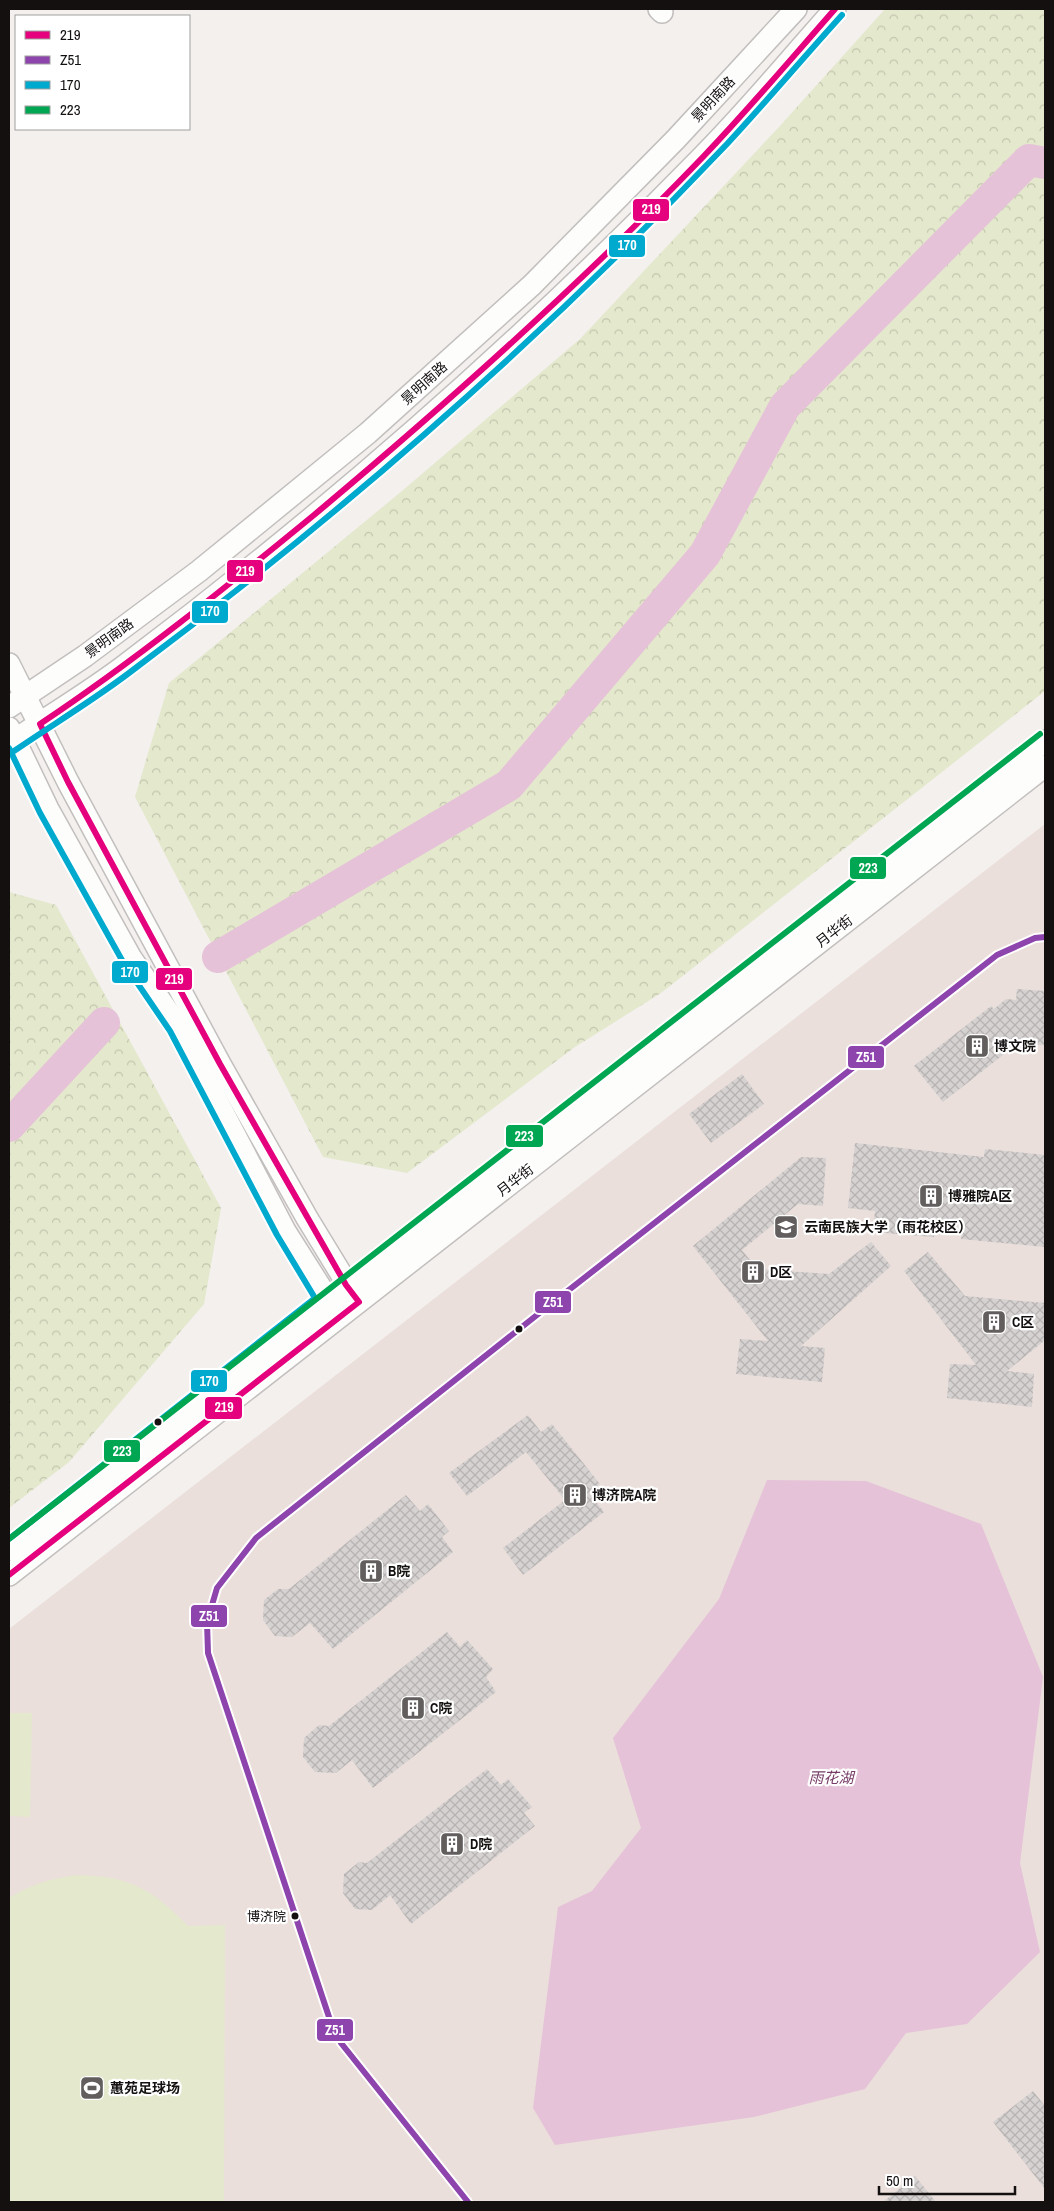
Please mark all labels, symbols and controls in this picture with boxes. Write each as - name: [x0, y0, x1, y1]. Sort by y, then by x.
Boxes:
- legend: [15, 15, 190, 130]
- text: 219: [60, 24, 81, 45]
- text: Z51: [60, 49, 81, 70]
- street label: 景明南路: [687, 72, 739, 126]
- text: 170: [60, 74, 81, 95]
- text: 223: [60, 99, 81, 120]
- line badge: 219: [632, 198, 670, 222]
- text: 219: [641, 200, 661, 218]
- line badge: 170: [608, 234, 646, 258]
- text: 170: [617, 236, 637, 254]
- street label: 景明南路: [397, 358, 451, 408]
- line badge: 219: [226, 559, 264, 583]
- text: 219: [235, 562, 255, 580]
- line badge: 170: [191, 600, 229, 624]
- text: 170: [200, 602, 220, 620]
- street label: 景明南路: [81, 614, 137, 662]
- line badge: 223: [849, 856, 887, 880]
- text: 223: [858, 859, 878, 877]
- street label: 月华街: [812, 911, 856, 951]
- line badge: 170: [111, 960, 149, 984]
- text: 170: [120, 963, 140, 981]
- line badge: 219: [155, 967, 193, 991]
- text: 219: [164, 970, 184, 988]
- building icon: 博文院: [964, 1033, 990, 1059]
- place label: 博文院: [994, 1037, 1036, 1055]
- line badge: Z51: [847, 1045, 885, 1069]
- text: Z51: [856, 1048, 876, 1066]
- line badge: 223: [505, 1124, 544, 1148]
- text: 223: [514, 1127, 534, 1145]
- street label: 月华街: [493, 1160, 537, 1200]
- building icon: 博雅院A区: [918, 1183, 944, 1209]
- place label: 博雅院A区: [948, 1187, 1012, 1205]
- school or university icon: 云南民族大学（雨花校区）: [773, 1214, 799, 1240]
- place label: 云南民族大学（雨花校区）: [804, 1218, 972, 1236]
- building icon: D区: [740, 1259, 766, 1285]
- place label: D区: [770, 1263, 792, 1281]
- line badge: Z51: [534, 1290, 572, 1314]
- text: Z51: [543, 1293, 563, 1311]
- building icon: C区: [981, 1309, 1007, 1335]
- place label: C区: [1012, 1313, 1034, 1331]
- unlabelled marker: [514, 1324, 524, 1334]
- line badge: 170: [190, 1369, 228, 1393]
- text: 170: [199, 1372, 219, 1390]
- line badge: 219: [204, 1396, 243, 1420]
- text: 219: [214, 1398, 234, 1416]
- unlabelled marker: [153, 1417, 163, 1427]
- line badge: 223: [103, 1439, 141, 1463]
- text: 223: [112, 1442, 132, 1460]
- building icon: 博济院A院: [562, 1482, 588, 1508]
- place label: 博济院A院: [592, 1486, 656, 1504]
- building icon: B院: [358, 1558, 384, 1584]
- place label: B院: [388, 1562, 410, 1580]
- line badge: Z51: [190, 1604, 228, 1628]
- text: Z51: [199, 1607, 219, 1625]
- building icon: C院: [400, 1695, 426, 1721]
- place label: C院: [430, 1699, 452, 1717]
- water label: 雨花湖: [808, 1767, 855, 1788]
- building icon: D院: [439, 1831, 465, 1857]
- place label: D院: [470, 1835, 492, 1853]
- place label: 博济院: [247, 1908, 286, 1925]
- marker: 博济院: [290, 1911, 300, 1921]
- line badge: Z51: [316, 2018, 354, 2042]
- text: Z51: [325, 2021, 345, 2039]
- sports icon: 蕙苑足球场: [79, 2075, 105, 2101]
- place label: 蕙苑足球场: [110, 2079, 180, 2097]
- scale bar: [879, 2164, 1015, 2196]
- text: 50 m: [886, 2170, 913, 2191]

